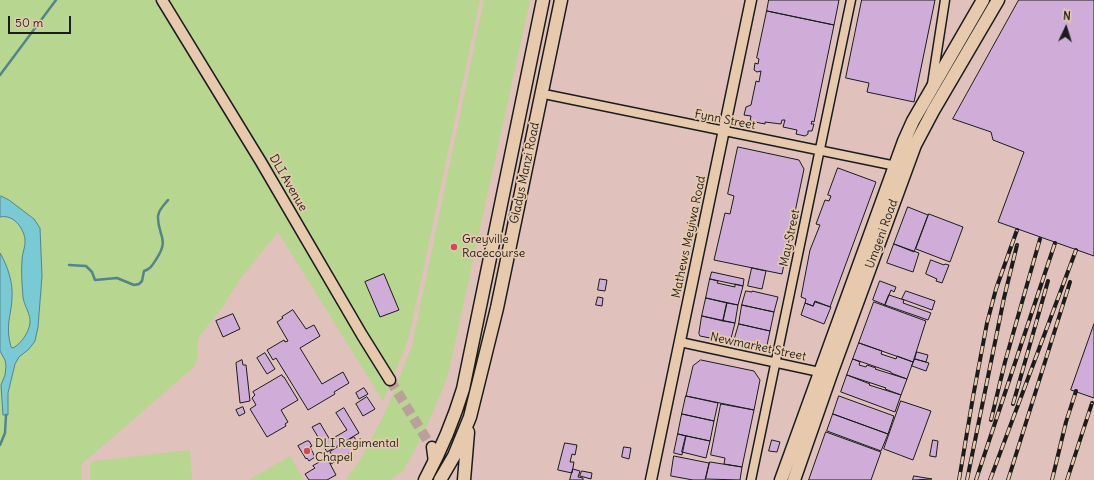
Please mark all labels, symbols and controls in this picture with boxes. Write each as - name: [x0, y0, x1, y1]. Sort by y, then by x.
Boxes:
- scale bar: [10, 8, 73, 34]
- north arrow: [1046, 8, 1086, 48]
- text: N: [1063, 9, 1071, 23]
- text: 50 m: [15, 15, 43, 30]
- street label: Fynn Street: [693, 107, 757, 133]
- street label: Gladys Manzi Road: [507, 121, 543, 225]
- street label: DLI Avenue: [266, 152, 310, 214]
- street label: Mathews Meyiwa Road: [669, 175, 709, 299]
- street label: Umgeni Road: [863, 198, 901, 270]
- street label: May Street: [777, 208, 803, 268]
- place label: Greyville Racecourse: [462, 233, 525, 261]
- marker: Greyville Racecourse: [449, 242, 459, 252]
- street label: Newmarket Street: [709, 330, 807, 364]
- place label: DLI Regimental Chapel: [315, 437, 399, 465]
- marker: DLI Regimental Chapel: [302, 446, 312, 456]

